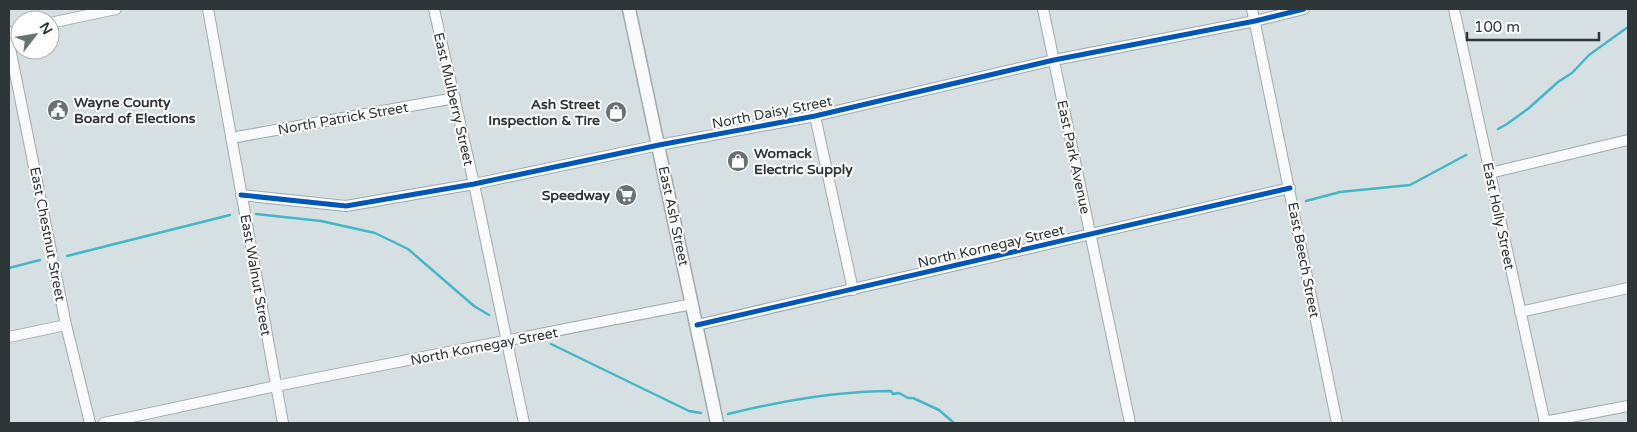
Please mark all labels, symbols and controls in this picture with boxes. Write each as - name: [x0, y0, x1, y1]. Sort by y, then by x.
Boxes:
- north arrow: [10, 10, 60, 60]
- scale bar: [1467, 10, 1600, 42]
- text: 100 m: [1474, 18, 1520, 36]
- text: N: [36, 19, 56, 38]
- street label: East Mulberry Street: [430, 31, 477, 168]
- street label: North Daisy Street: [711, 92, 834, 132]
- place label: Wayne County Board of Elections: [74, 94, 196, 127]
- place label: Ash Street Inspection & Tire: [488, 96, 601, 129]
- public building icon: Wayne County Board of Elections: [46, 98, 70, 122]
- street label: North Patrick Street: [277, 99, 410, 138]
- street label: East Park Avenue: [1053, 99, 1094, 216]
- shop icon: Ash Street Inspection & Tire: [604, 100, 628, 124]
- place label: Womack Electric Supply: [754, 145, 853, 178]
- shop icon: Womack Electric Supply: [726, 149, 750, 173]
- street label: East Holly Street: [1479, 161, 1518, 272]
- street label: East Chestnut Street: [26, 165, 69, 303]
- street label: East Ash Street: [655, 165, 693, 268]
- supermarket icon: Speedway: [614, 183, 638, 207]
- place label: Speedway: [542, 187, 610, 204]
- street label: East Beech Street: [1284, 201, 1323, 320]
- street label: East Walnut Street: [236, 213, 275, 338]
- street label: North Kornegay Street: [916, 221, 1067, 272]
- street label: North Kornegay Street: [409, 324, 560, 369]

